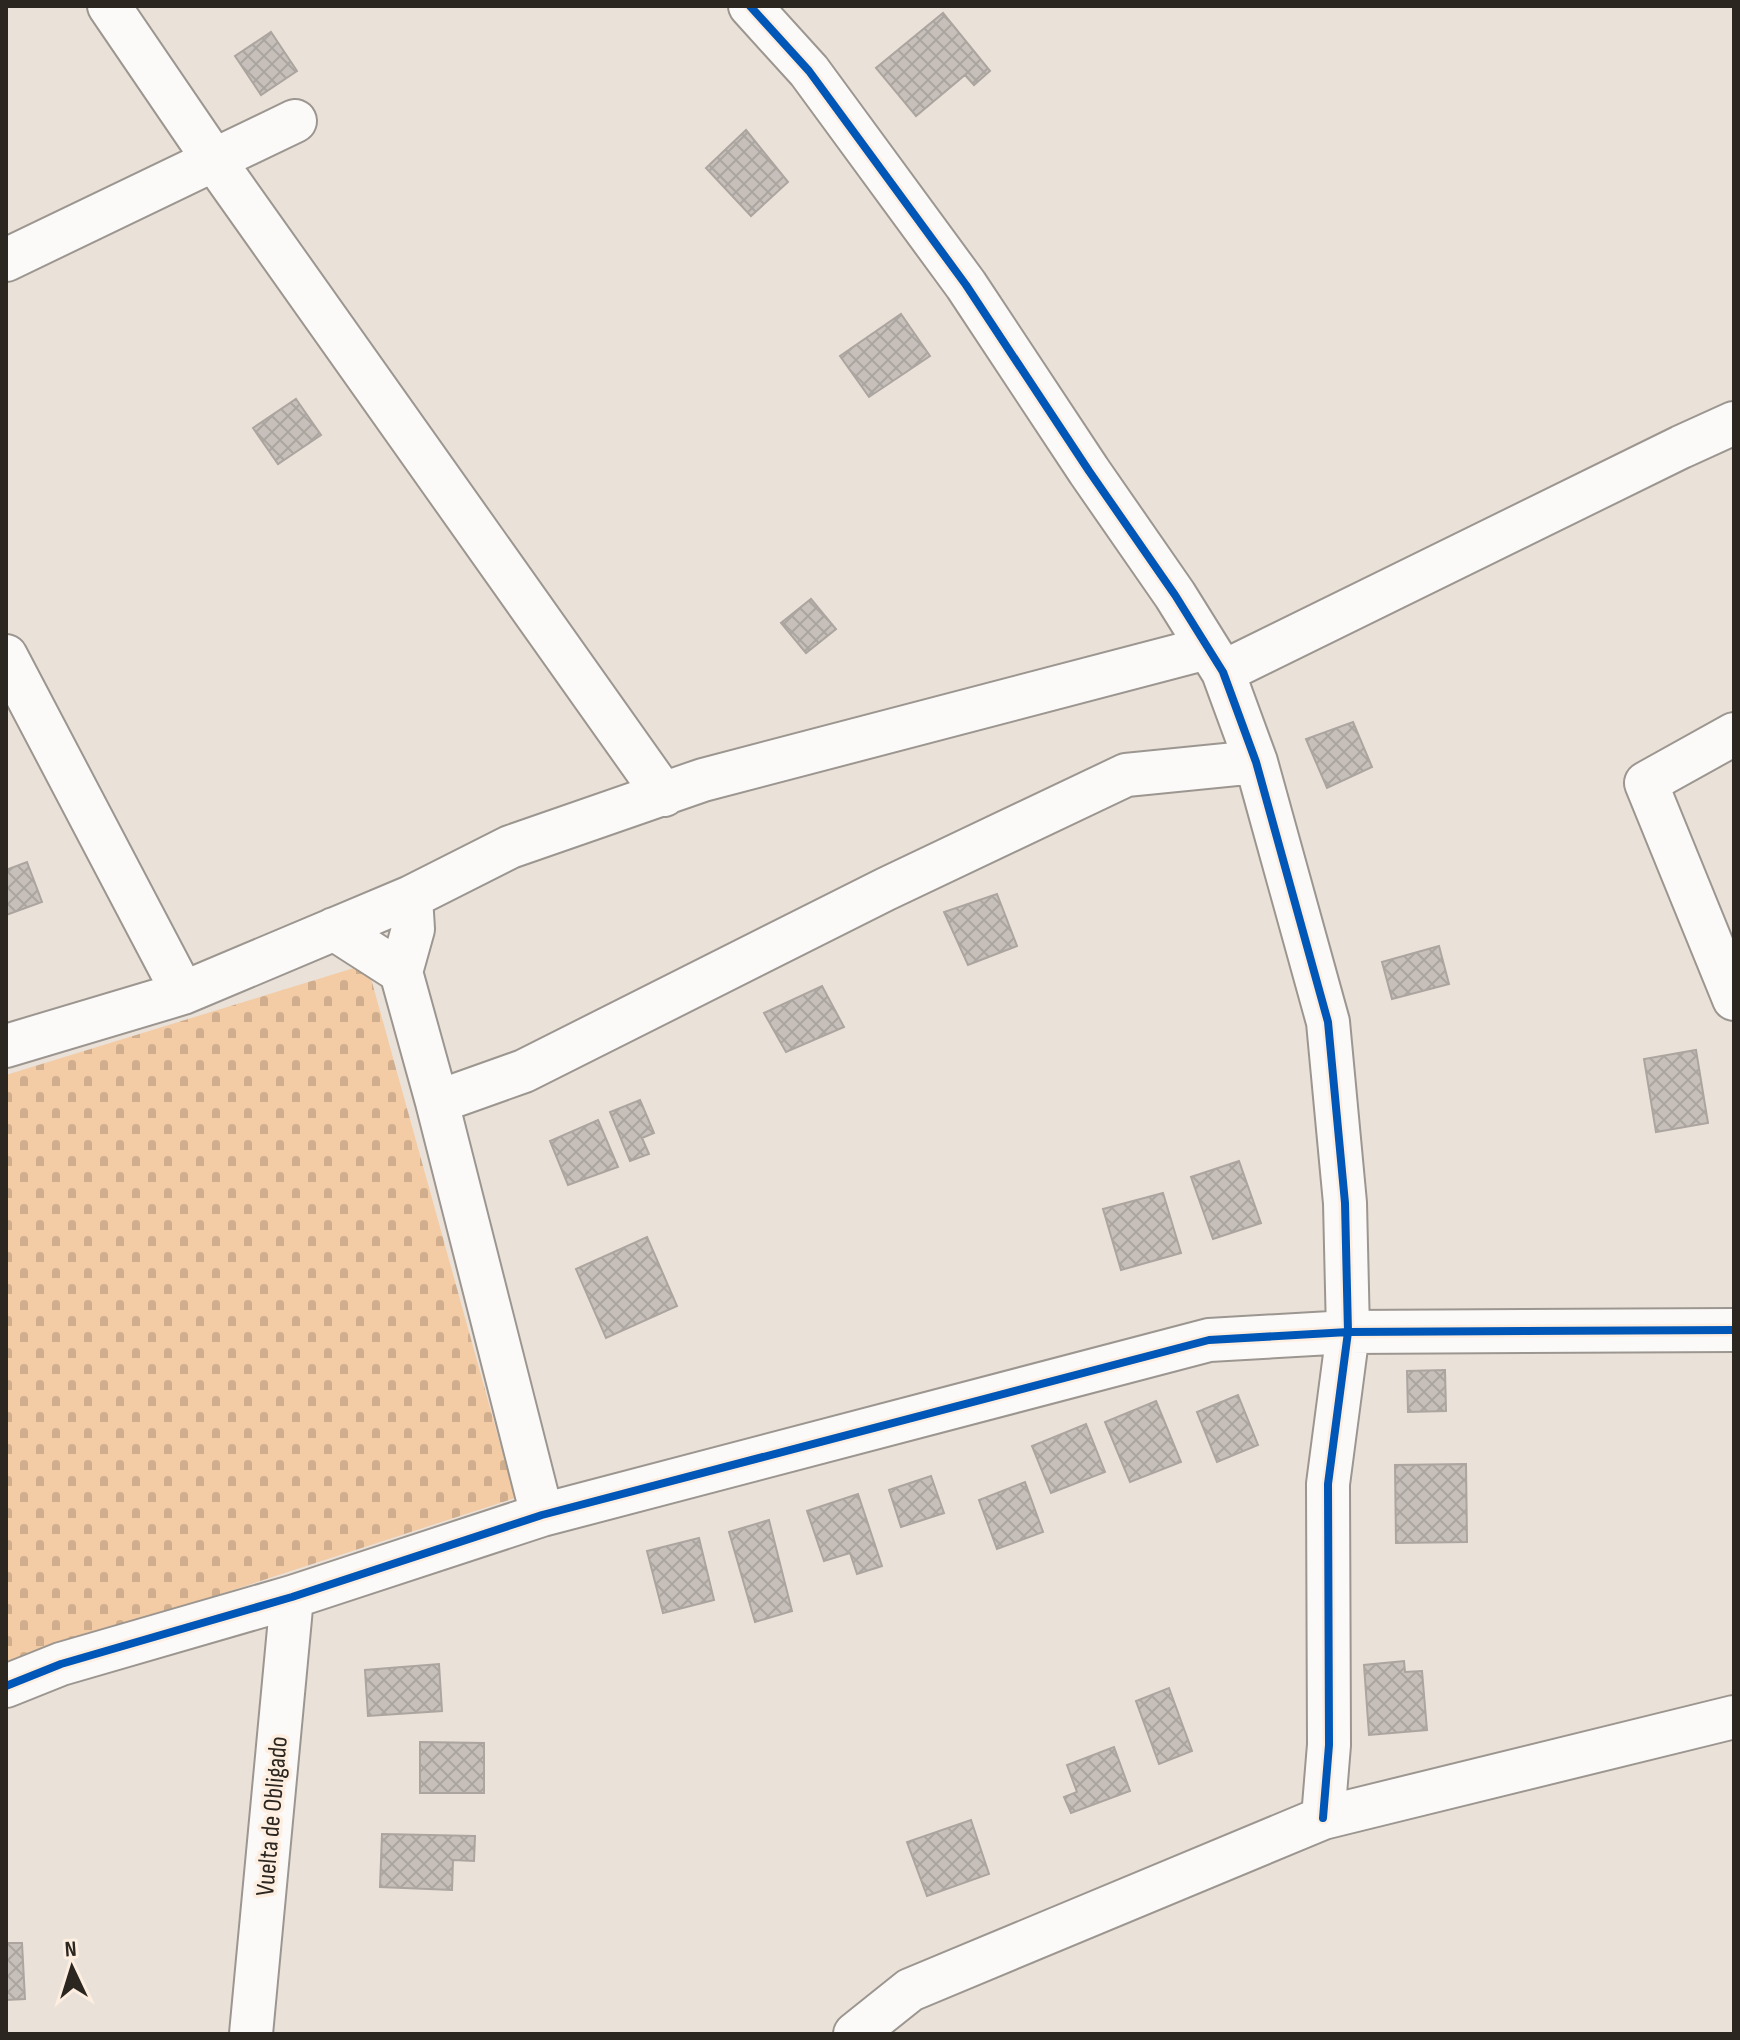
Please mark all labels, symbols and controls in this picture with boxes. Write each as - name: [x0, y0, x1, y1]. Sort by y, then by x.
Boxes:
- street label: Vuelta de Obligado: [250, 1735, 295, 1897]
- north arrow: [32, 1928, 112, 2008]
- text: N: [64, 1936, 78, 1963]

